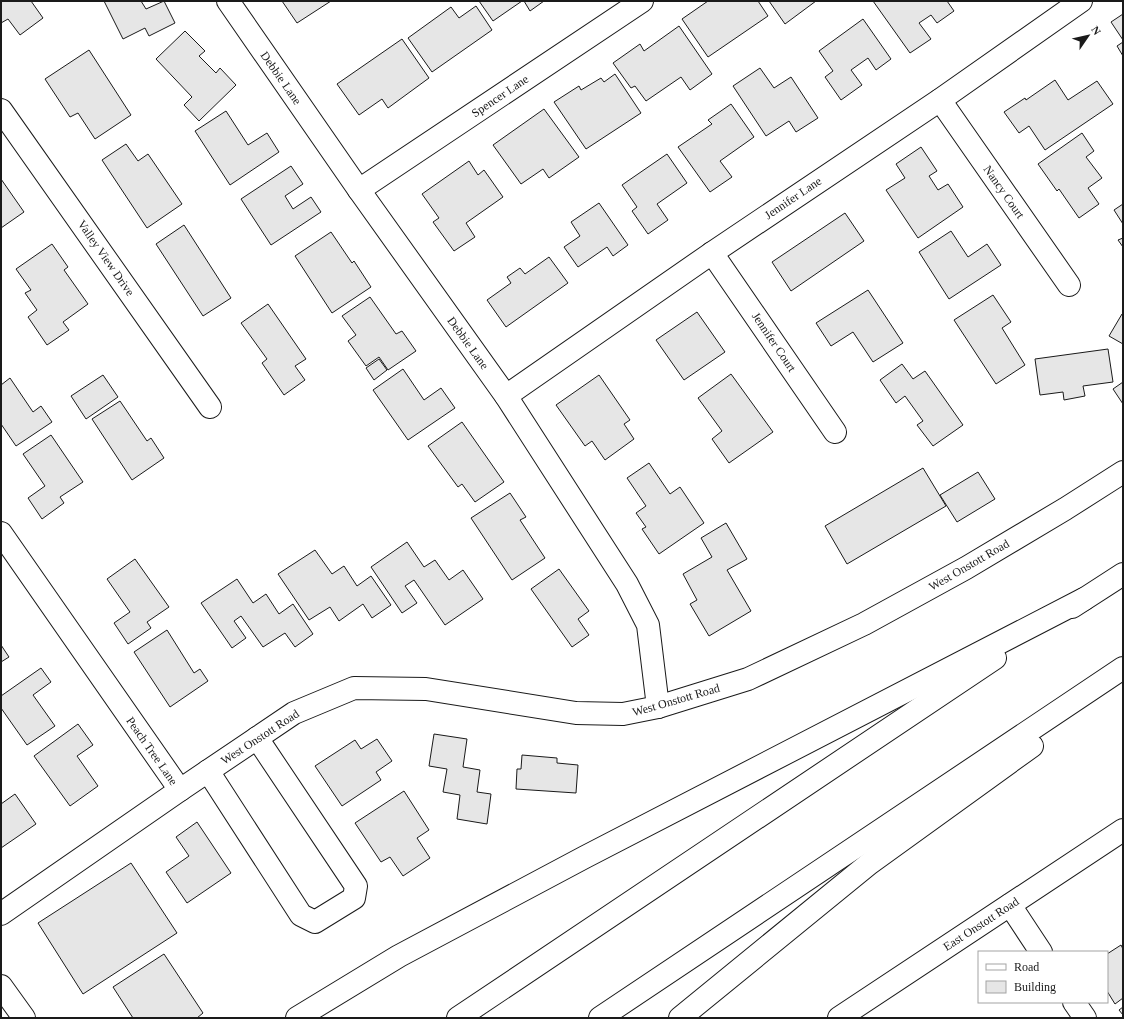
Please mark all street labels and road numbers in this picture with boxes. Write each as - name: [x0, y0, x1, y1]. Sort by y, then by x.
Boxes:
- street label: Debbie Lane: [258, 49, 304, 107]
- street label: Spencer Lane: [469, 72, 531, 120]
- street label: Nancy Court: [981, 163, 1028, 222]
- street label: Jennifer Lane: [762, 174, 824, 222]
- street label: Valley View Drive: [75, 218, 137, 298]
- street label: Jennifer Court: [749, 309, 799, 375]
- street label: Debbie Lane: [444, 314, 492, 372]
- street label: West Onstott Road: [926, 536, 1012, 594]
- street label: West Onstott Road: [631, 681, 721, 719]
- street label: West Onstott Road: [218, 707, 302, 767]
- street label: Peach Tree Lane: [123, 714, 181, 788]
- street label: East Onstott Road: [941, 894, 1021, 954]

